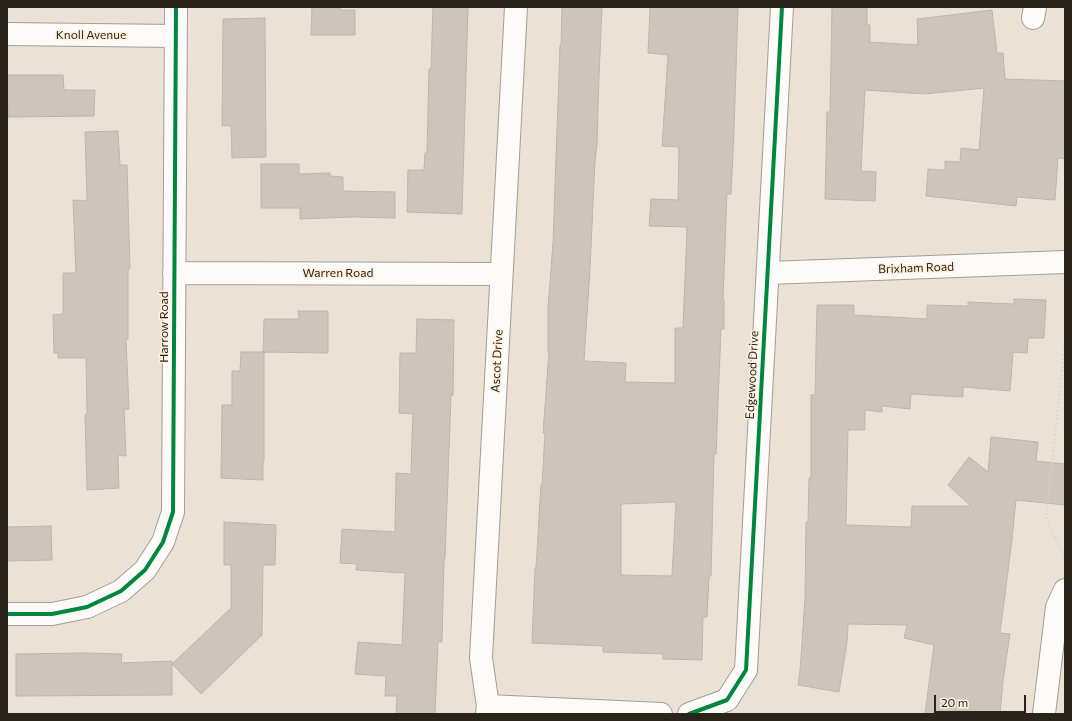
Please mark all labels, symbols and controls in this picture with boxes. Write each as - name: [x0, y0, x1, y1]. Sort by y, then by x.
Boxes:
- street label: Knoll Avenue: [56, 28, 126, 42]
- street label: Brixham Road: [878, 259, 954, 277]
- street label: Warren Road: [303, 266, 373, 280]
- street label: Harrow Road: [157, 291, 171, 363]
- street label: Ascot Drive: [488, 329, 506, 393]
- street label: Edgewood Drive: [742, 330, 762, 420]
- scale bar: [936, 687, 1028, 713]
- text: 20 m: [941, 695, 968, 709]

